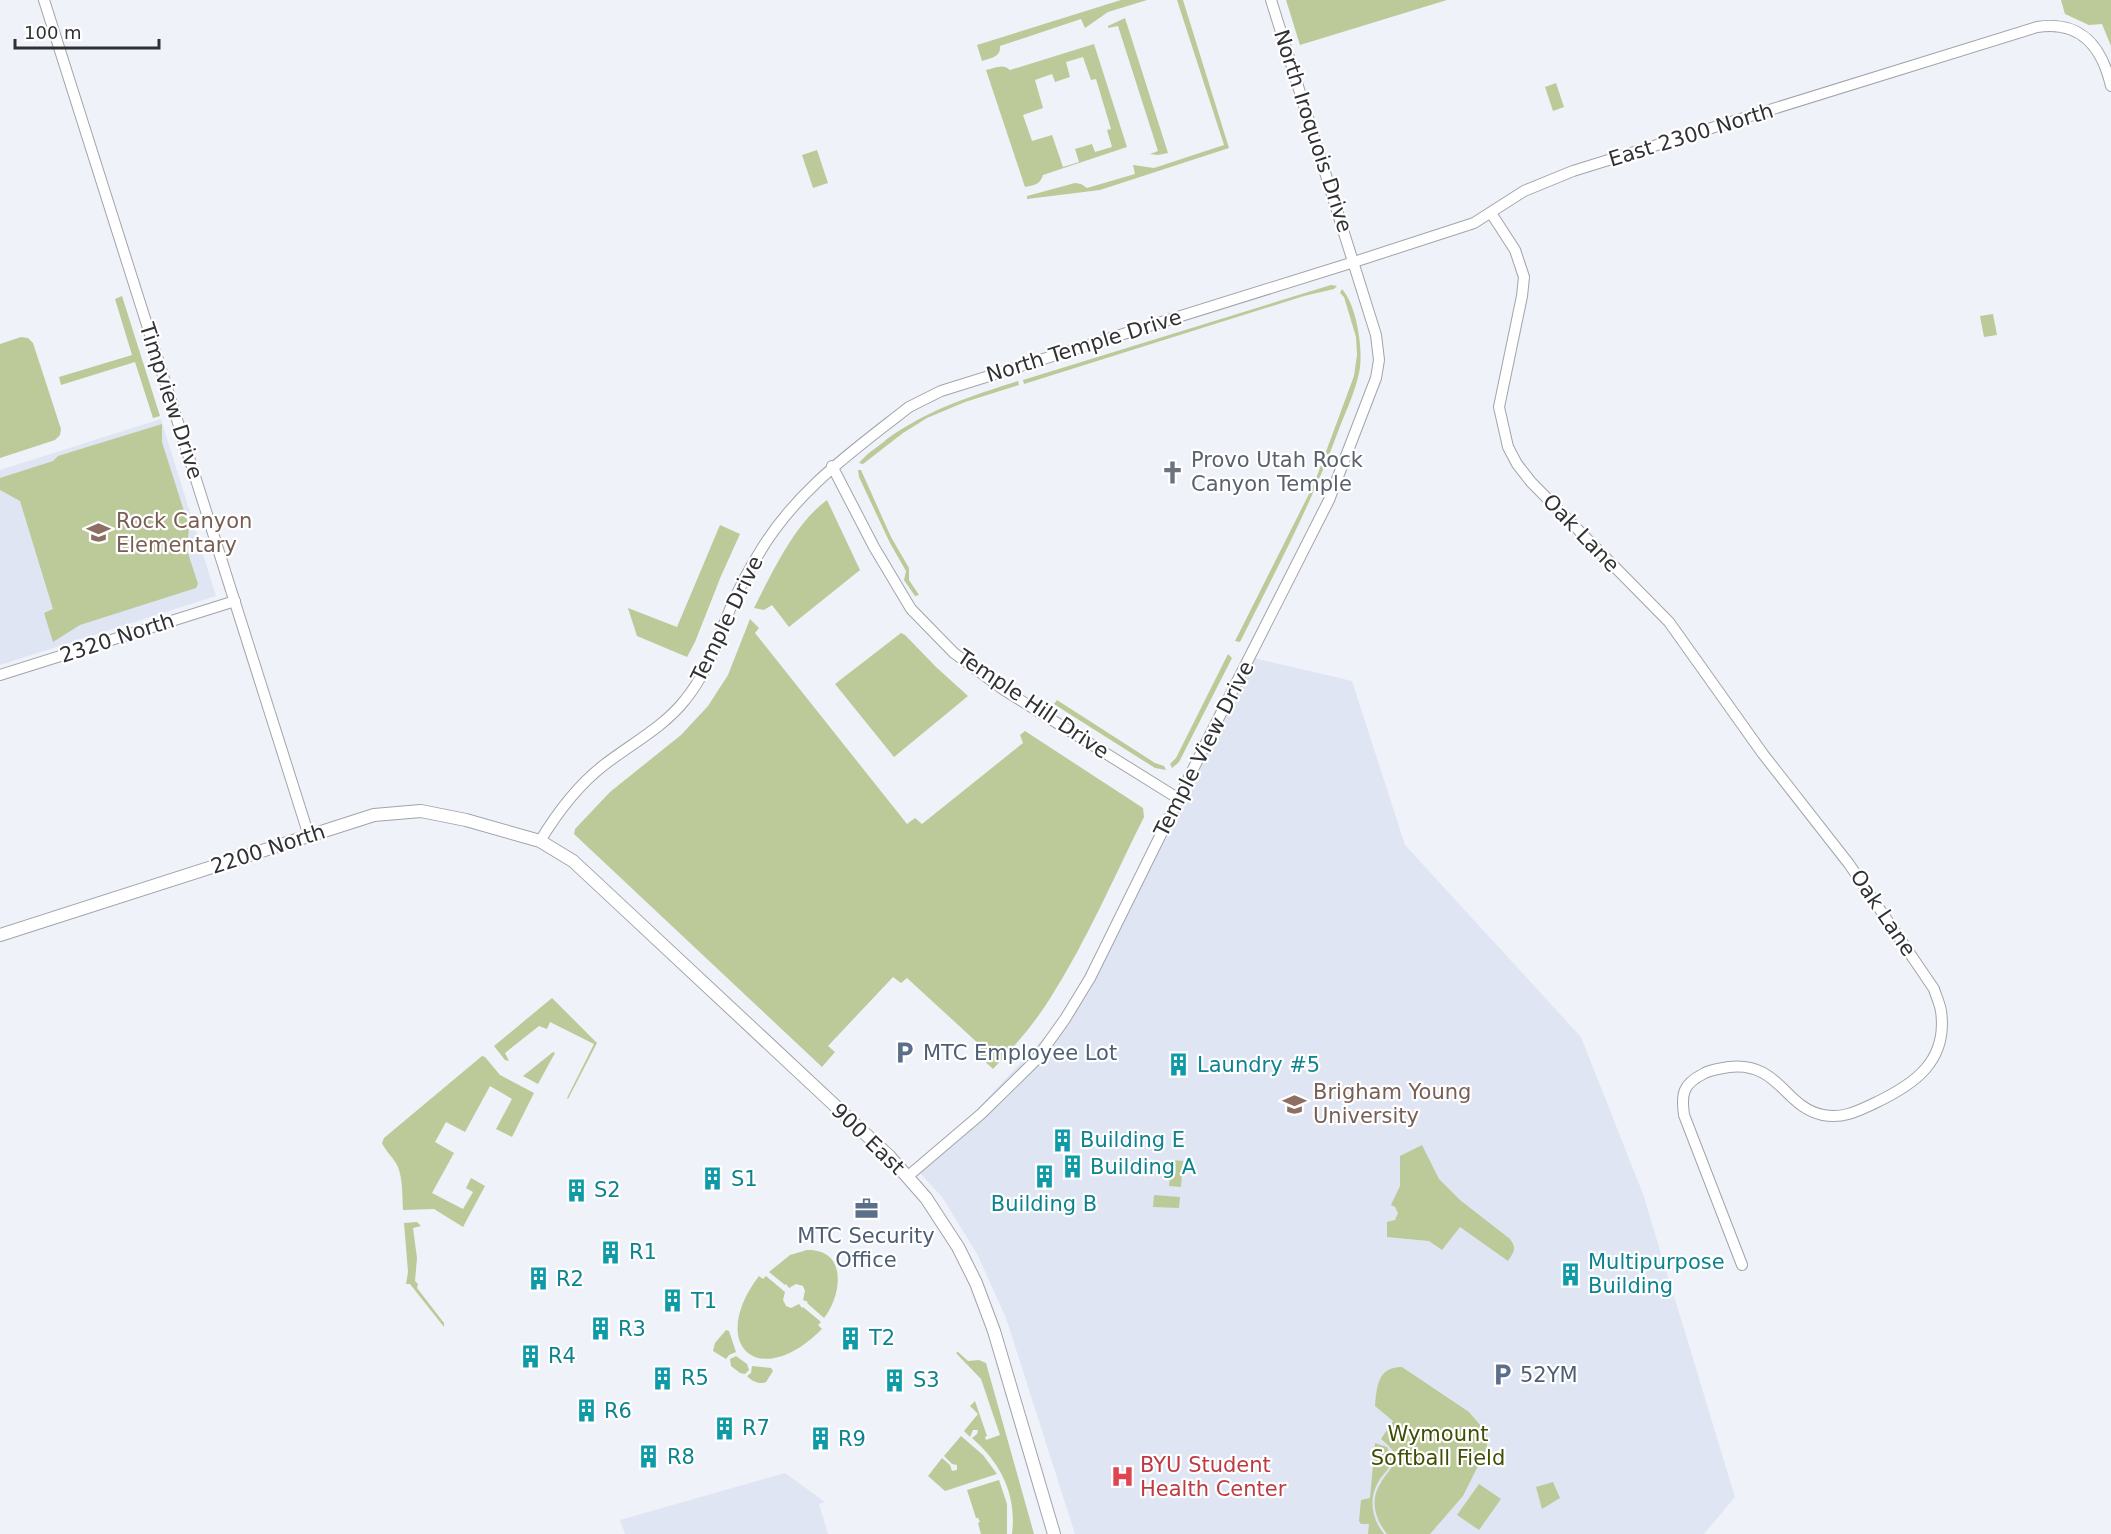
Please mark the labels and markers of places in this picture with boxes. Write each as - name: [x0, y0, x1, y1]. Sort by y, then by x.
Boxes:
- place label: Provo Utah Rock Canyon Temple: [1191, 448, 1364, 496]
- church icon: Provo Utah Rock Canyon Temple: [1160, 459, 1186, 485]
- place label: Rock Canyon Elementary: [116, 509, 252, 557]
- school or university icon: Rock Canyon Elementary: [85, 520, 111, 546]
- parking icon: MTC Employee Lot: [892, 1040, 918, 1066]
- place label: MTC Employee Lot: [923, 1041, 1117, 1065]
- building icon: Laundry #5: [1166, 1052, 1192, 1078]
- place label: Laundry #5: [1197, 1053, 1320, 1077]
- place label: Brigham Young University: [1313, 1080, 1471, 1128]
- school or university icon: Brigham Young University: [1282, 1091, 1308, 1117]
- building icon: Building E: [1049, 1127, 1075, 1153]
- place label: Building E: [1080, 1128, 1185, 1152]
- building icon: Building A: [1059, 1154, 1085, 1180]
- place label: Building A: [1090, 1155, 1197, 1179]
- building icon: Building B: [1031, 1163, 1057, 1189]
- building icon: S1: [700, 1166, 726, 1192]
- place label: S1: [731, 1167, 758, 1191]
- building icon: S2: [563, 1177, 589, 1203]
- place label: S2: [594, 1178, 621, 1202]
- place label: Building B: [991, 1192, 1097, 1216]
- office icon: MTC Security Office: [853, 1195, 879, 1221]
- place label: MTC Security Office: [797, 1224, 935, 1272]
- building icon: R1: [598, 1239, 624, 1265]
- place label: R1: [629, 1240, 657, 1264]
- place label: Multipurpose Building: [1588, 1250, 1725, 1298]
- building icon: Multipurpose Building: [1557, 1261, 1583, 1287]
- building icon: R2: [525, 1266, 551, 1292]
- place label: R2: [556, 1267, 584, 1291]
- building icon: T1: [660, 1288, 686, 1314]
- place label: T1: [690, 1289, 717, 1313]
- building icon: R3: [587, 1316, 613, 1342]
- place label: R3: [618, 1317, 646, 1341]
- building icon: T2: [838, 1325, 864, 1351]
- place label: T2: [868, 1326, 895, 1350]
- building icon: R4: [517, 1343, 543, 1369]
- place label: R4: [548, 1344, 576, 1368]
- parking icon: 52YM: [1489, 1362, 1515, 1388]
- place label: 52YM: [1520, 1363, 1578, 1387]
- building icon: R5: [650, 1365, 676, 1391]
- place label: R5: [681, 1366, 709, 1390]
- building icon: S3: [882, 1367, 908, 1393]
- place label: S3: [913, 1368, 940, 1392]
- building icon: R6: [573, 1398, 599, 1424]
- place label: R6: [604, 1399, 632, 1423]
- building icon: R7: [711, 1415, 737, 1441]
- place label: R7: [742, 1416, 770, 1440]
- building icon: R9: [807, 1426, 833, 1452]
- place label: R9: [838, 1427, 866, 1451]
- building icon: R8: [636, 1444, 662, 1470]
- place label: R8: [667, 1445, 695, 1469]
- place label: BYU Student Health Center: [1140, 1453, 1287, 1501]
- hospital icon: BYU Student Health Center: [1109, 1464, 1135, 1490]

